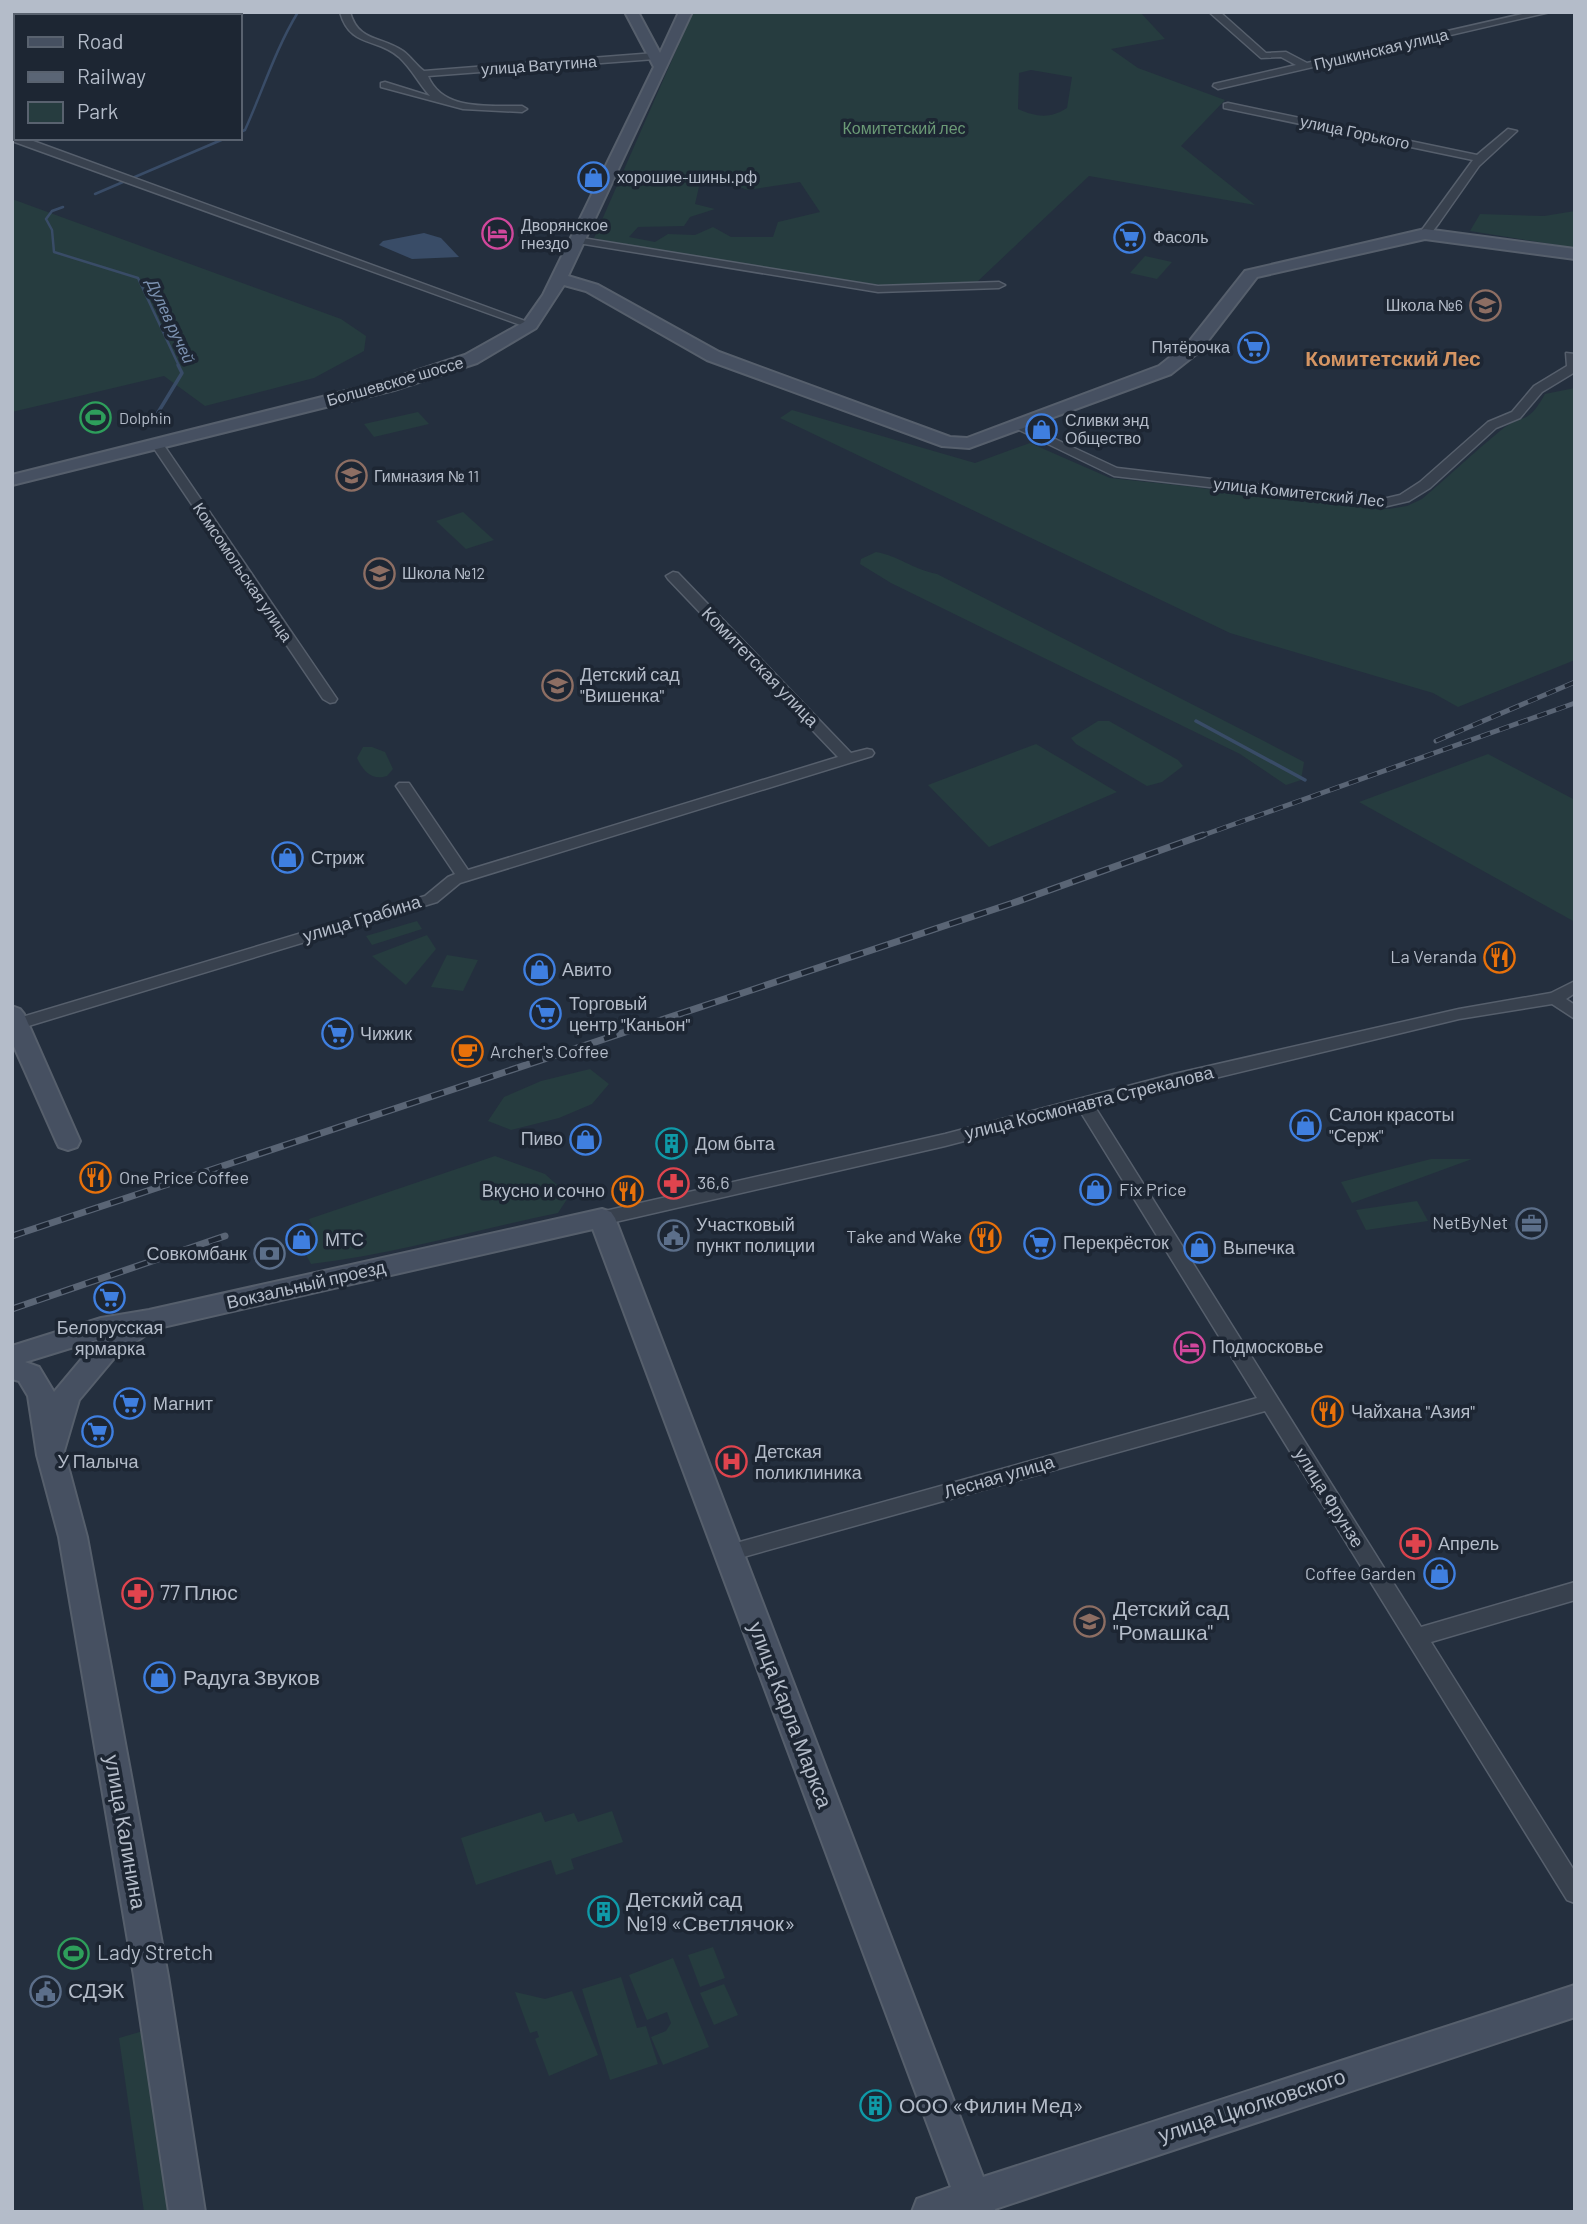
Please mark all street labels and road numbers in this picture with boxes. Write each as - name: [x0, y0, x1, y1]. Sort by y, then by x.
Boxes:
- street label: Пушкинская улица: [1312, 24, 1450, 73]
- street label: улица Ватутина: [480, 51, 598, 78]
- street label: улица Горького: [1299, 111, 1412, 152]
- street label: Болшевское шоссе: [324, 352, 465, 409]
- street label: улица Комитетский Лес: [1213, 473, 1385, 510]
- street label: Комсомольская улица: [190, 499, 297, 645]
- street label: Комитетская улица: [698, 602, 824, 732]
- street label: улица Грабина: [300, 889, 424, 946]
- street label: улица Космонавта Стрекалова: [962, 1060, 1216, 1144]
- street label: Вокзальный проезд: [224, 1255, 388, 1313]
- street label: улица Фрунзе: [1290, 1443, 1369, 1551]
- street label: Лесная улица: [941, 1450, 1057, 1502]
- street label: улица Карла Маркса: [744, 1618, 839, 1811]
- street label: улица Калинина: [101, 1753, 152, 1911]
- street label: улица Циолковского: [1155, 2063, 1348, 2147]

